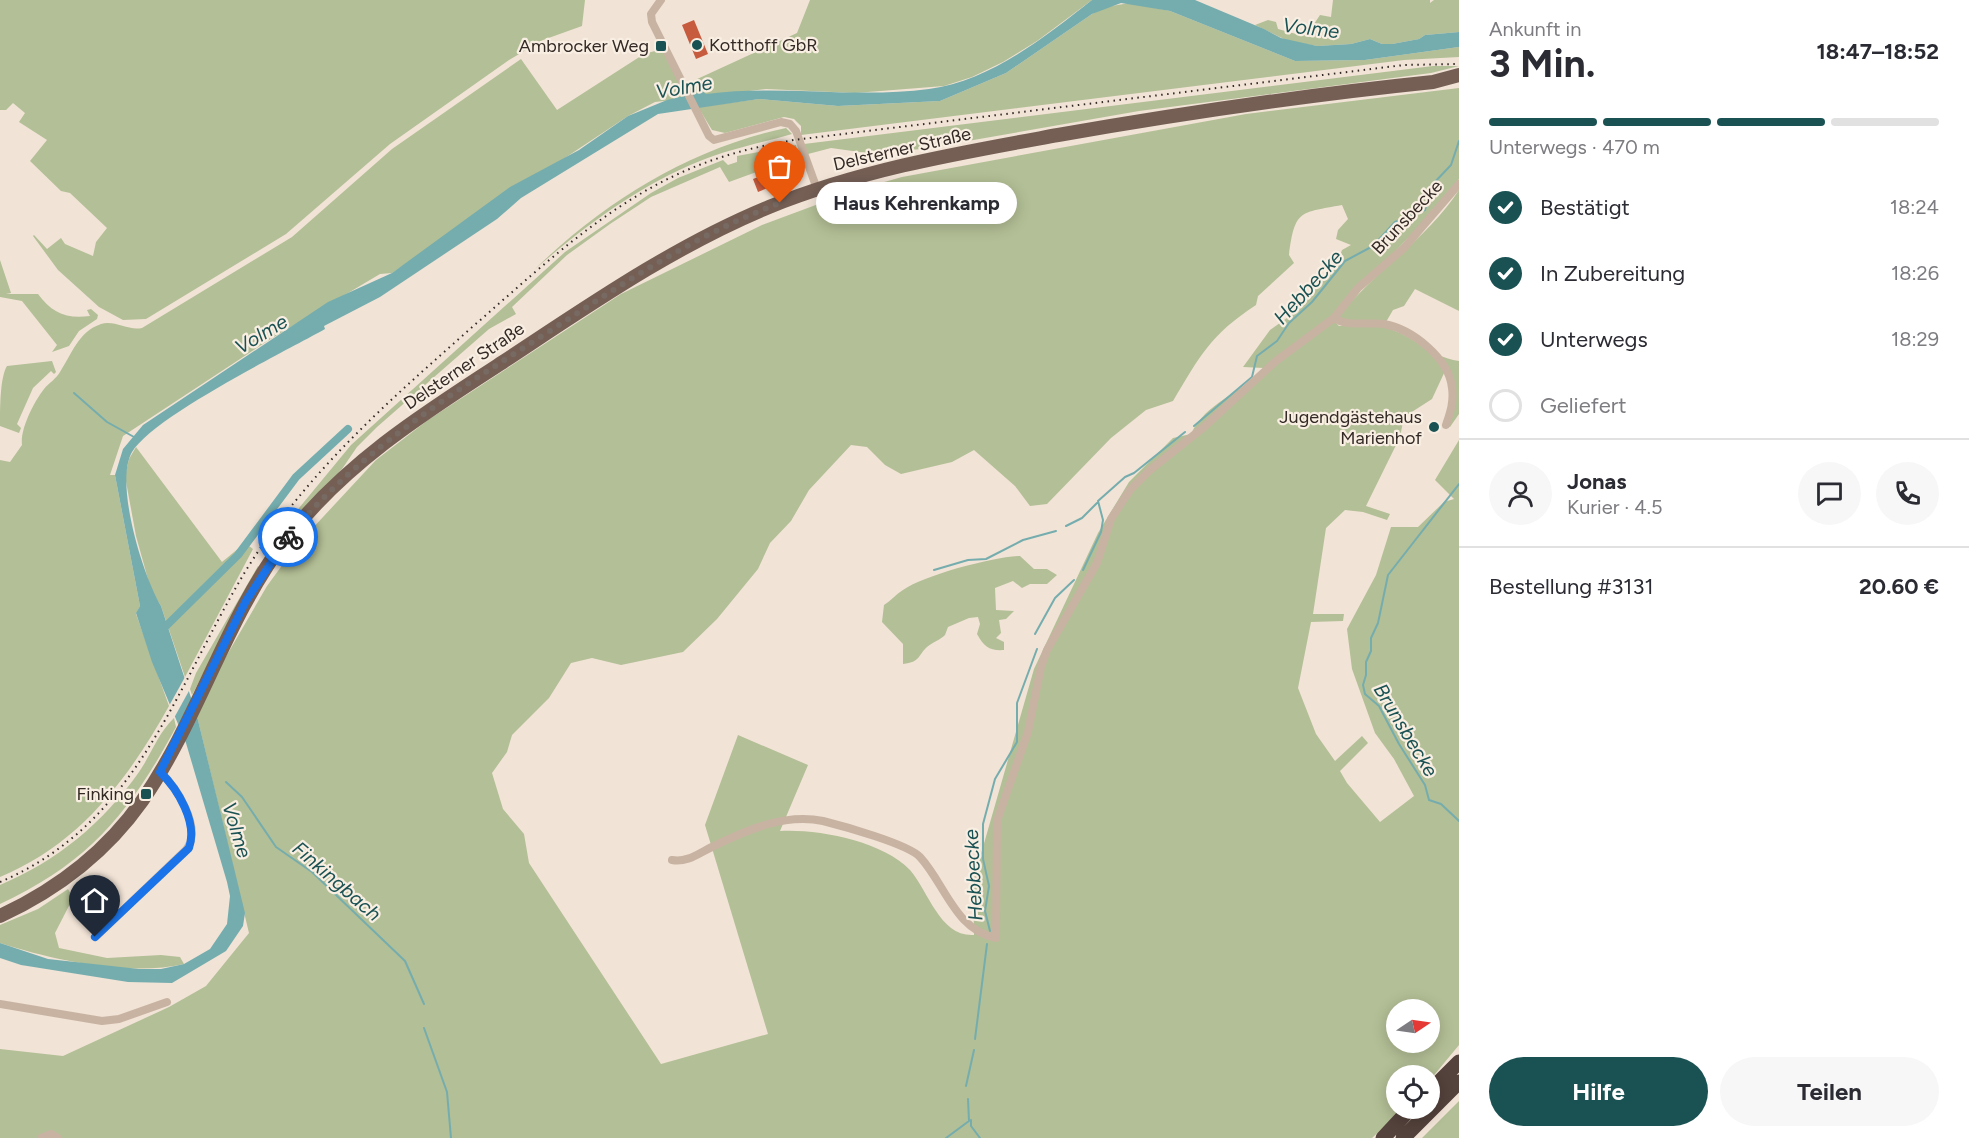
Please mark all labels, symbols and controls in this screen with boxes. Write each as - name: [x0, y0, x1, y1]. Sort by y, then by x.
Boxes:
- water label: Volme: [1281, 13, 1341, 43]
- text: Ankunft in: [1489, 17, 1581, 41]
- place label: Kotthoff GbR: [709, 34, 818, 56]
- place label: Ambrocker Weg: [519, 35, 649, 57]
- marker: Kotthoff GbR: [690, 38, 704, 52]
- text: 18:47–18:52: [1816, 38, 1939, 65]
- marker: Ambrocker Weg: [654, 39, 668, 53]
- text: 3 Min.: [1489, 40, 1595, 87]
- water label: Volme: [654, 70, 714, 104]
- street label: Delsterner Straße: [831, 122, 973, 176]
- text: Unterwegs · 470 m: [1489, 135, 1660, 159]
- pin: [754, 141, 805, 203]
- icon: bag: [763, 150, 796, 183]
- street label: Brunsbecke: [1367, 175, 1447, 259]
- callout: Haus Kehrenkamp: [816, 182, 1017, 224]
- text: Haus Kehrenkamp: [833, 191, 1000, 215]
- icon: check: [1489, 191, 1522, 224]
- text: Bestätigt: [1540, 194, 1630, 221]
- text: 18:24: [1890, 195, 1939, 219]
- water label: Hebbecke: [1268, 245, 1348, 329]
- icon: check: [1489, 257, 1522, 290]
- text: In Zubereitung: [1540, 260, 1685, 287]
- text: 18:26: [1891, 261, 1939, 285]
- water label: Volme: [230, 309, 292, 359]
- street label: Delsterner Straße: [400, 317, 529, 414]
- icon: check: [1489, 323, 1522, 356]
- text: Unterwegs: [1540, 326, 1648, 353]
- text: 18:29: [1891, 327, 1939, 351]
- text: Geliefert: [1540, 392, 1627, 419]
- place label: Jugendgästehaus Marienhof: [1279, 406, 1422, 449]
- marker: Jugendgästehaus Marienhof: [1427, 420, 1441, 434]
- button: person: [1489, 462, 1552, 525]
- button: chat: [1798, 462, 1861, 525]
- button: phone: [1876, 462, 1939, 525]
- text: Jonas: [1567, 468, 1626, 495]
- text: Kurier · 4.5: [1567, 495, 1662, 519]
- courier: [258, 507, 318, 567]
- icon: bike: [272, 521, 305, 554]
- text: Bestellung #3131: [1489, 573, 1654, 600]
- text: 20.60 €: [1859, 573, 1939, 600]
- water label: Brunsbecke: [1369, 679, 1443, 781]
- place label: Finking: [76, 783, 134, 805]
- marker: Finking: [139, 787, 153, 801]
- water label: Volme: [217, 799, 257, 861]
- water label: Hebbecke: [959, 829, 987, 921]
- water label: Finkingbach: [288, 836, 386, 926]
- pin: [69, 875, 120, 937]
- icon: home: [78, 884, 111, 917]
- north arrow: [1386, 999, 1440, 1053]
- map controls: [1386, 999, 1440, 1119]
- button: Hilfe: [1489, 1057, 1708, 1126]
- button: Teilen: [1720, 1057, 1939, 1126]
- button: locate: [1386, 1065, 1440, 1119]

